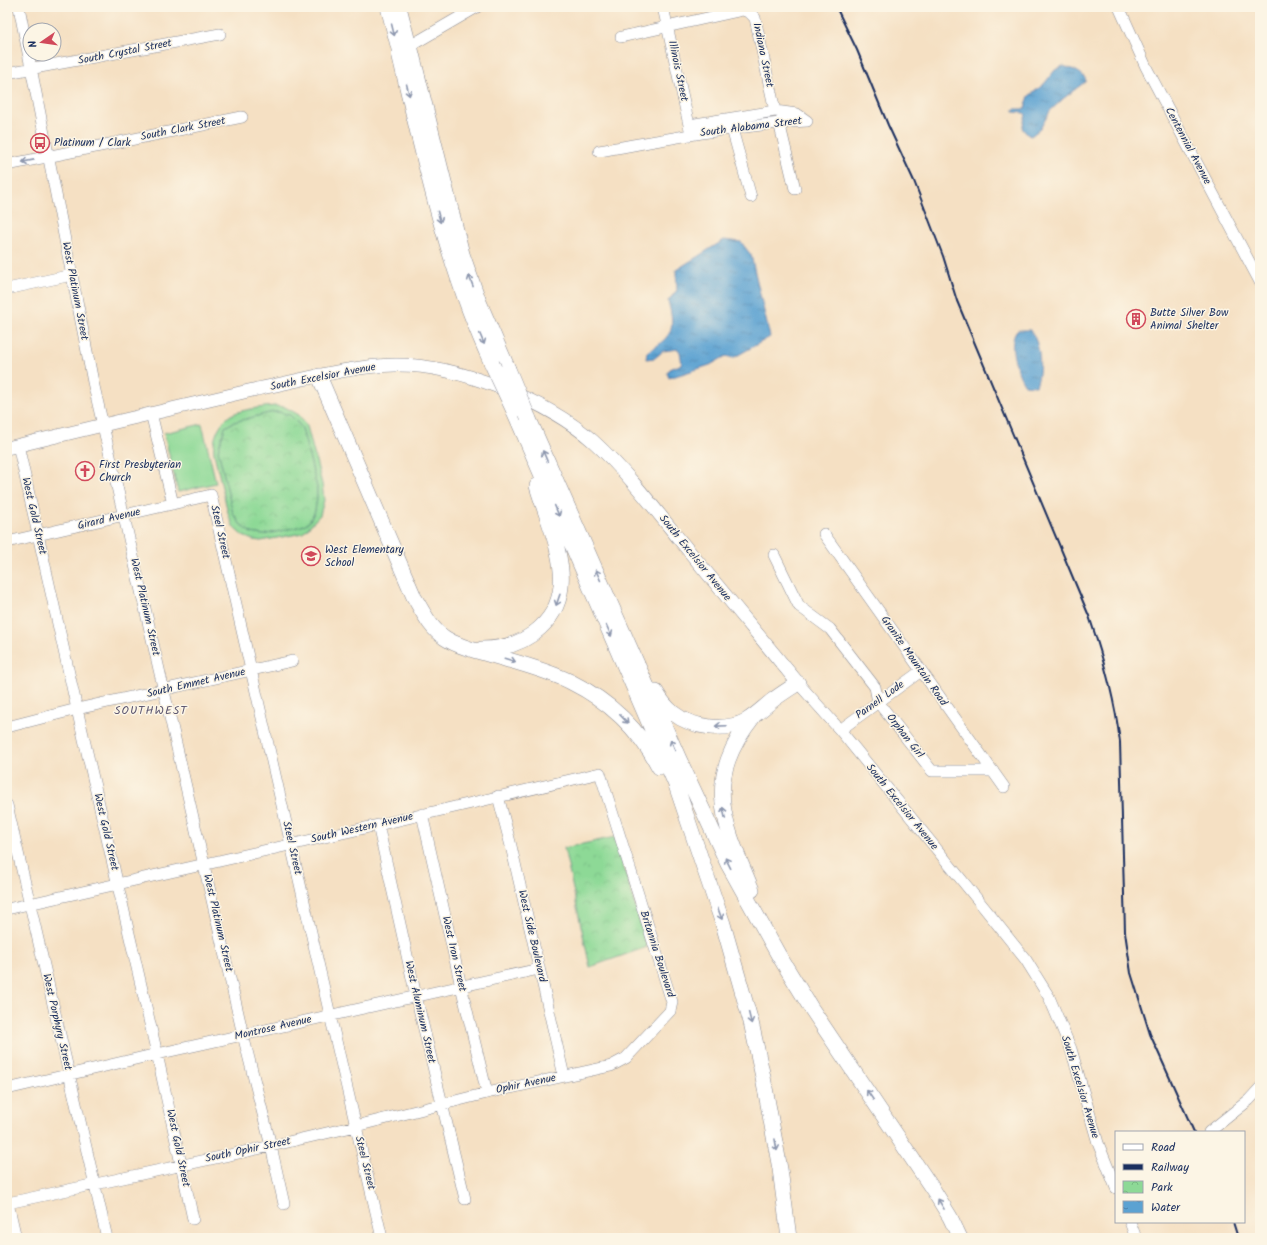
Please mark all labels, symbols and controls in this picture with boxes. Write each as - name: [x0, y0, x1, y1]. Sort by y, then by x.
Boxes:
- street label: Indiana Street: [747, 21, 779, 90]
- north arrow: [22, 22, 62, 62]
- one-way arrow: [390, 23, 397, 36]
- street label: South Crystal Street: [77, 34, 174, 70]
- text: N: [24, 39, 43, 49]
- street label: Illinois Street: [663, 39, 693, 104]
- one-way arrow: [405, 84, 412, 97]
- street label: Centennial Avenue: [1160, 104, 1216, 188]
- street label: South Clark Street: [139, 112, 228, 146]
- street label: South Alabama Street: [699, 112, 804, 142]
- bus stop icon: Platinum / Clark: [29, 132, 51, 154]
- place label: Platinum / Clark: [54, 134, 131, 152]
- one-way arrow: [22, 157, 35, 165]
- one-way arrow: [436, 210, 443, 223]
- street label: West Platinum Street: [57, 240, 93, 342]
- one-way arrow: [467, 276, 475, 288]
- place label: Butte Silver Bow Animal Shelter: [1150, 304, 1229, 335]
- building icon: Butte Silver Bow Animal Shelter: [1125, 308, 1147, 330]
- one-way arrow: [478, 333, 486, 345]
- street label: South Excelsior Avenue: [269, 358, 377, 396]
- one-way arrow: [541, 450, 548, 462]
- place label: First Presbyterian Church: [99, 456, 181, 487]
- church icon: First Presbyterian Church: [74, 460, 96, 482]
- street label: West Gold Street: [16, 475, 52, 557]
- street label: Girard Avenue: [76, 503, 142, 535]
- street label: Steel Street: [205, 503, 235, 562]
- one-way arrow: [554, 505, 561, 517]
- street label: South Excelsior Avenue: [654, 511, 736, 605]
- place label: West Elementary School: [325, 541, 405, 572]
- school or university icon: West Elementary School: [300, 545, 322, 567]
- street label: West Platinum Street: [125, 556, 165, 658]
- one-way arrow: [593, 569, 601, 581]
- one-way arrow: [554, 593, 562, 605]
- street label: Granite Mountain Road: [876, 612, 952, 710]
- one-way arrow: [606, 624, 613, 636]
- one-way arrow: [503, 657, 515, 665]
- street label: South Emmet Avenue: [145, 663, 247, 703]
- street label: Parnell Lode: [852, 676, 908, 724]
- district label: SOUTHWEST: [114, 701, 188, 720]
- street label: Orphan Girl: [882, 710, 928, 763]
- one-way arrow: [619, 714, 629, 724]
- one-way arrow: [715, 722, 728, 730]
- one-way arrow: [668, 739, 676, 751]
- street label: South Excelsior Avenue: [861, 760, 943, 854]
- street label: West Gold Street: [88, 791, 124, 873]
- street label: South Western Avenue: [309, 807, 415, 849]
- one-way arrow: [720, 807, 728, 820]
- street label: Steel Street: [277, 819, 307, 878]
- one-way arrow: [723, 857, 731, 869]
- street label: West Platinum Street: [198, 872, 238, 974]
- street label: West Side Boulevard: [513, 888, 551, 984]
- one-way arrow: [716, 907, 724, 919]
- street label: Britannia Boulevard: [634, 908, 680, 1000]
- street label: West Iron Street: [437, 914, 472, 994]
- street label: West Aluminum Street: [399, 959, 441, 1066]
- street label: West Porphyry Street: [37, 972, 77, 1073]
- street label: Montrose Avenue: [233, 1010, 313, 1046]
- one-way arrow: [746, 1011, 754, 1024]
- street label: South Excelsior Avenue: [1056, 1033, 1104, 1141]
- street label: Ophir Avenue: [494, 1069, 558, 1099]
- one-way arrow: [865, 1089, 873, 1101]
- street label: West Gold Street: [161, 1107, 195, 1189]
- legend: [1115, 1131, 1245, 1223]
- street label: South Ophir Street: [204, 1132, 293, 1168]
- street label: Steel Street: [350, 1134, 381, 1193]
- one-way arrow: [772, 1138, 780, 1151]
- text: Road: [1151, 1138, 1176, 1157]
- text: Railway: [1151, 1158, 1189, 1177]
- text: Park: [1151, 1178, 1173, 1197]
- one-way arrow: [937, 1198, 945, 1210]
- text: Water: [1151, 1198, 1181, 1217]

